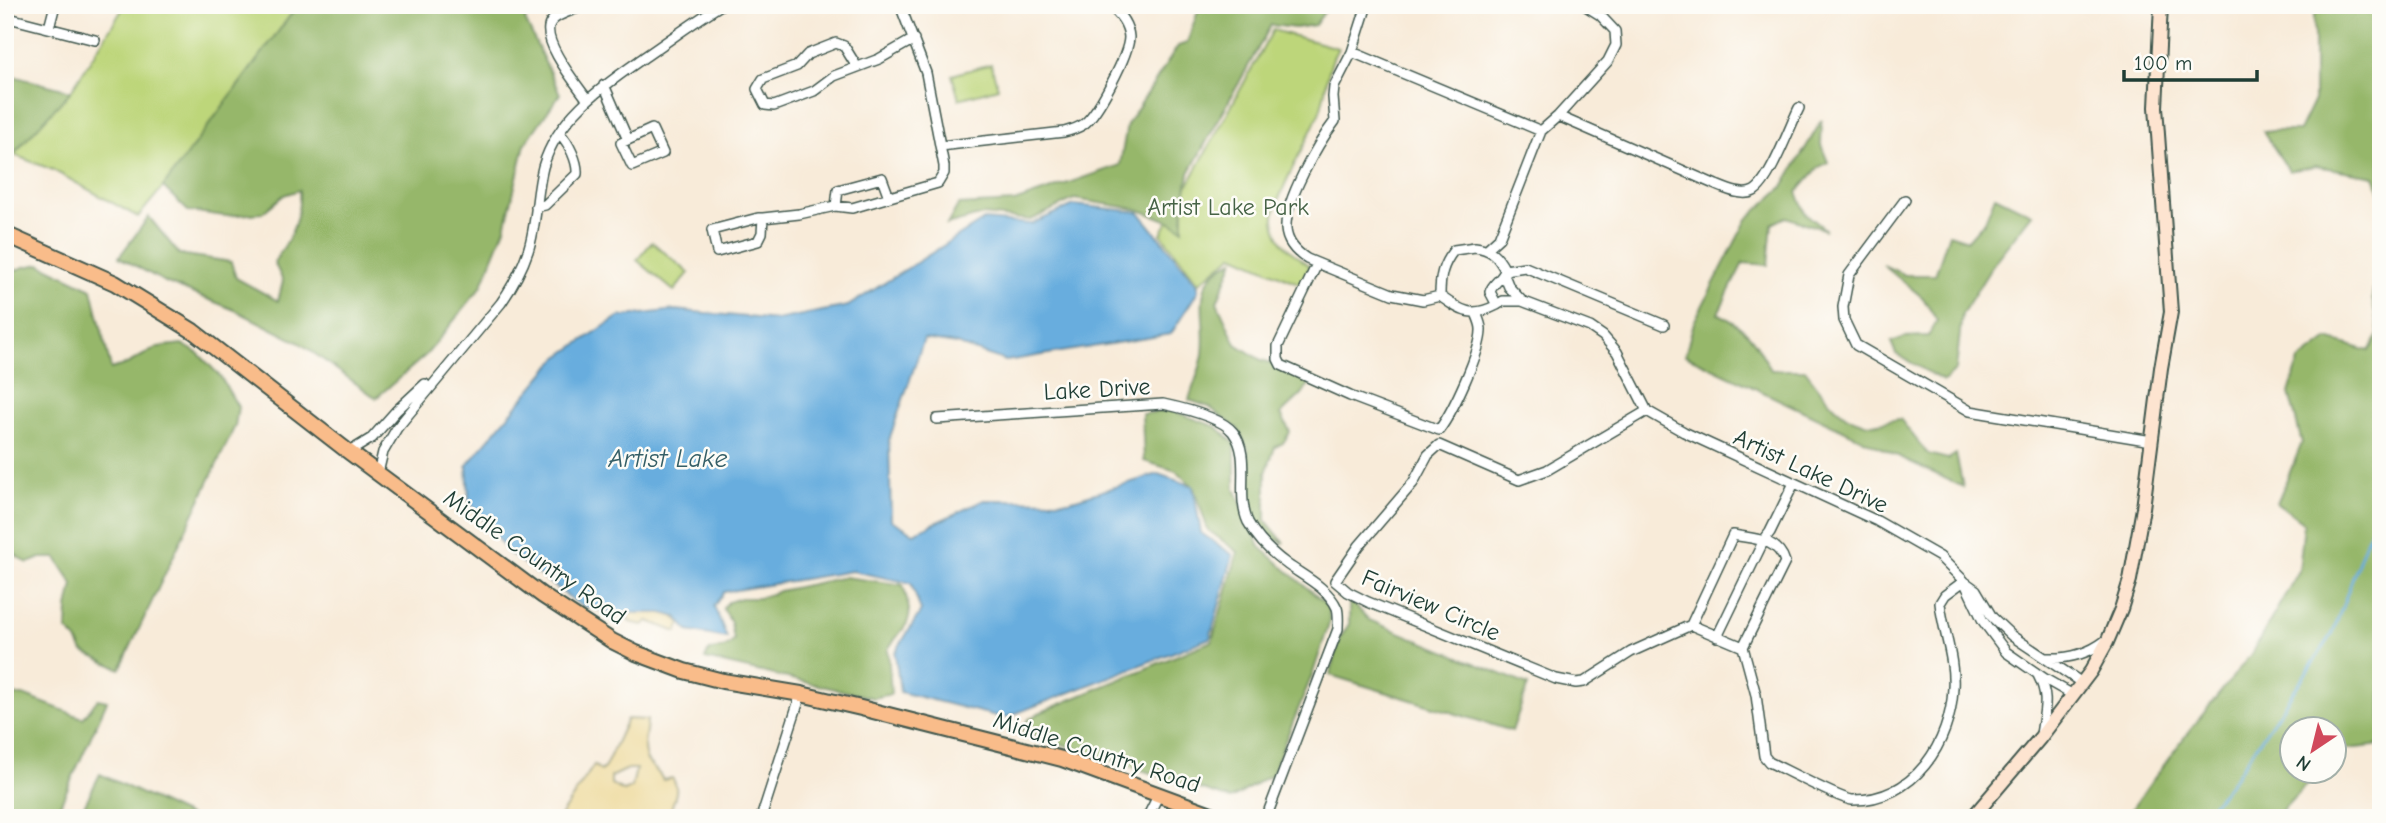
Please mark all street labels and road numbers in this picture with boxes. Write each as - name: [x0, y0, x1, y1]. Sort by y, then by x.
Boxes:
- street label: Lake Drive: [1043, 372, 1151, 406]
- street label: Artist Lake Drive: [1729, 423, 1893, 519]
- street label: Middle Country Road: [438, 484, 632, 630]
- street label: Fairview Circle: [1358, 563, 1504, 647]
- street label: Middle Country Road: [990, 705, 1204, 799]

